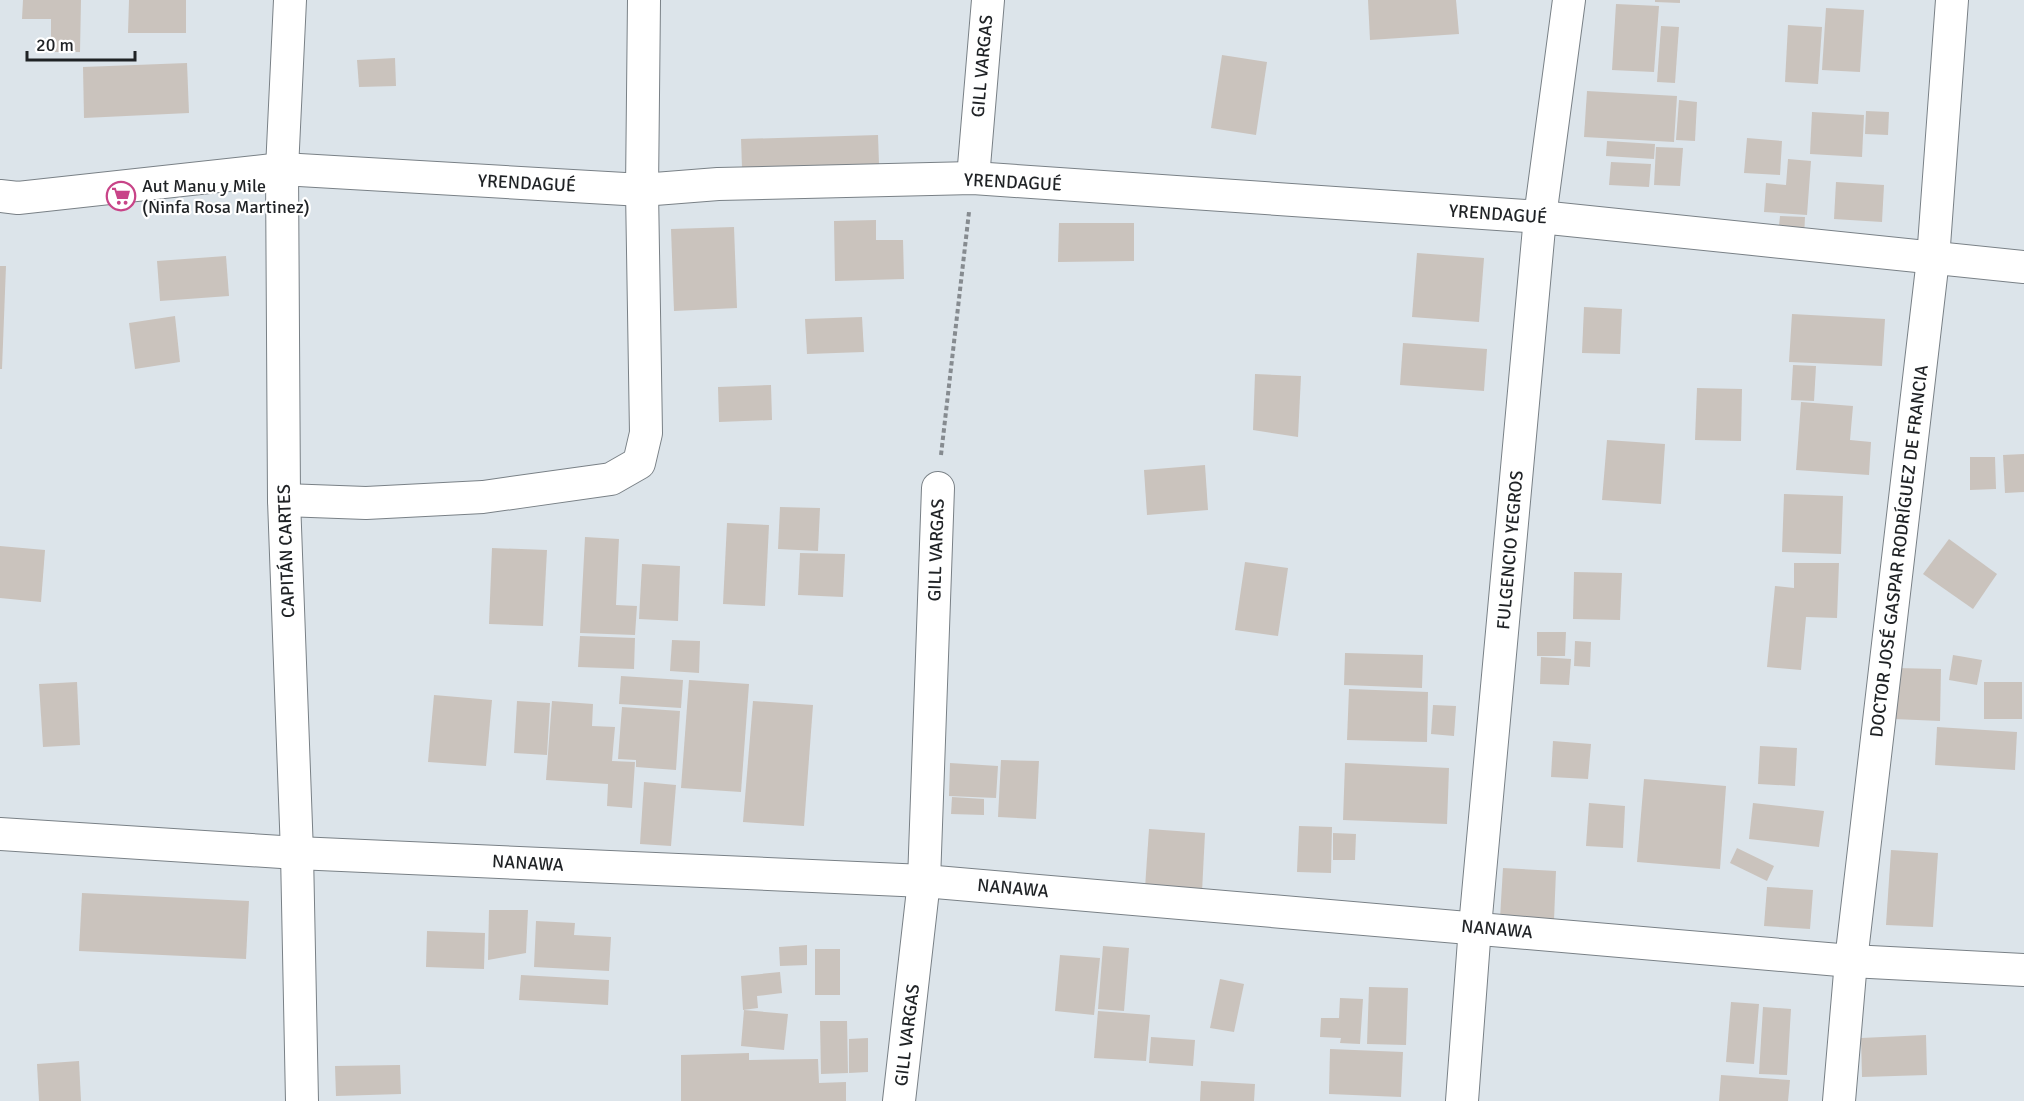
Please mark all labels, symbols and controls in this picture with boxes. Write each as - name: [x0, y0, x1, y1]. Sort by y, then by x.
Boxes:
- street label: GILL VARGAS: [967, 14, 997, 118]
- scale bar: [27, 24, 135, 62]
- text: 20 m: [36, 34, 74, 56]
- street label: YRENDAGUÉ: [963, 168, 1063, 196]
- street label: YRENDAGUÉ: [477, 169, 577, 197]
- place label: Aut Manu y Mile (Ninfa Rosa Martinez): [142, 175, 310, 218]
- supermarket icon: Aut Manu y Mile (Ninfa Rosa Martinez): [105, 180, 137, 212]
- street label: YRENDAGUÉ: [1448, 200, 1548, 228]
- street label: DOCTOR JOSÉ GASPAR RODRÍGUEZ DE FRANCIA: [1865, 363, 1933, 739]
- street label: FULGENCIO YEGROS: [1492, 470, 1528, 630]
- street label: CAPITÁN CARTES: [273, 484, 299, 618]
- street label: GILL VARGAS: [923, 498, 949, 602]
- street label: NANAWA: [492, 850, 564, 876]
- street label: NANAWA: [976, 874, 1050, 902]
- street label: NANAWA: [1460, 915, 1534, 943]
- street label: GILL VARGAS: [890, 983, 924, 1087]

